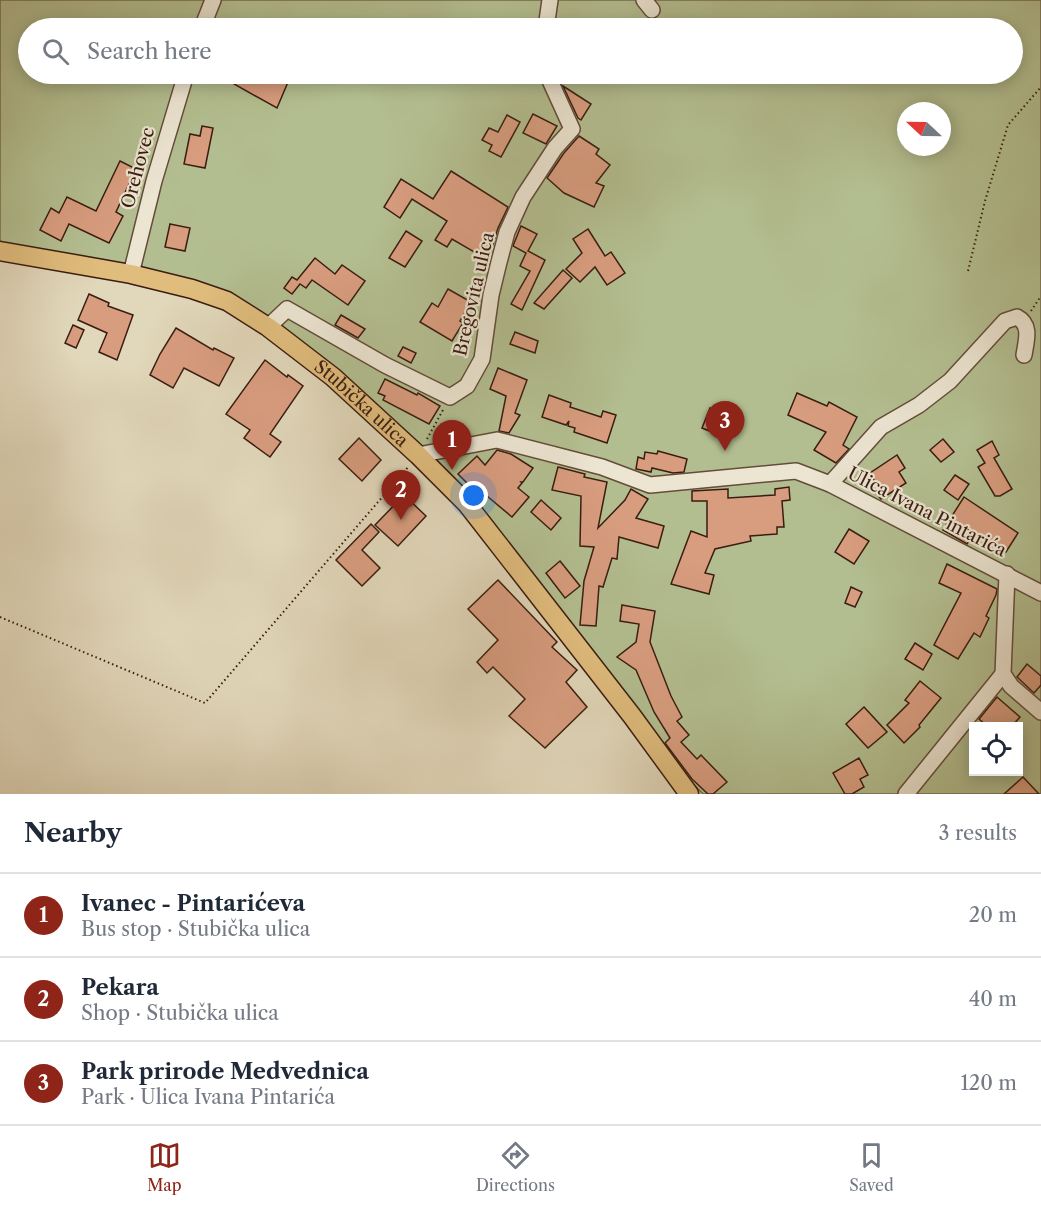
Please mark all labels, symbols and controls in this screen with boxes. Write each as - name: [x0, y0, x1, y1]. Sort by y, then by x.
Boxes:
- search box: [18, 18, 1023, 84]
- icon: search: [39, 35, 72, 68]
- text: Search here: [87, 38, 212, 65]
- north arrow: [897, 102, 951, 156]
- street label: Orehovec: [117, 125, 159, 211]
- street label: Bregovita ulica: [449, 229, 499, 358]
- street label: Stubička ulica: [310, 355, 413, 452]
- pin: 3: [706, 402, 744, 451]
- pin: 1: [432, 420, 472, 470]
- street label: Ulica Ivana Pintarića: [844, 462, 1011, 562]
- pin: 2: [382, 470, 420, 520]
- your location: [459, 481, 488, 510]
- map controls: [969, 722, 1023, 776]
- button: locate: [969, 722, 1023, 776]
- text: Nearby: [24, 817, 122, 849]
- text: 3 results: [939, 821, 1017, 845]
- text: Ivanec - Pintarićeva: [81, 890, 305, 917]
- text: 1: [39, 903, 48, 927]
- text: 20 m: [969, 903, 1017, 927]
- text: Bus stop · Stubička ulica: [81, 917, 310, 941]
- text: Pekara: [81, 974, 159, 1001]
- text: 2: [38, 987, 49, 1011]
- text: 40 m: [969, 987, 1017, 1011]
- text: Shop · Stubička ulica: [81, 1001, 279, 1025]
- text: Park prirode Medvednica: [81, 1058, 369, 1085]
- text: 3: [38, 1071, 49, 1095]
- text: 120 m: [960, 1071, 1017, 1095]
- text: Park · Ulica Ivana Pintarića: [81, 1085, 335, 1109]
- tab: Map: [147, 1139, 182, 1195]
- tab: Directions: [476, 1139, 555, 1195]
- tab: Saved: [849, 1139, 894, 1195]

